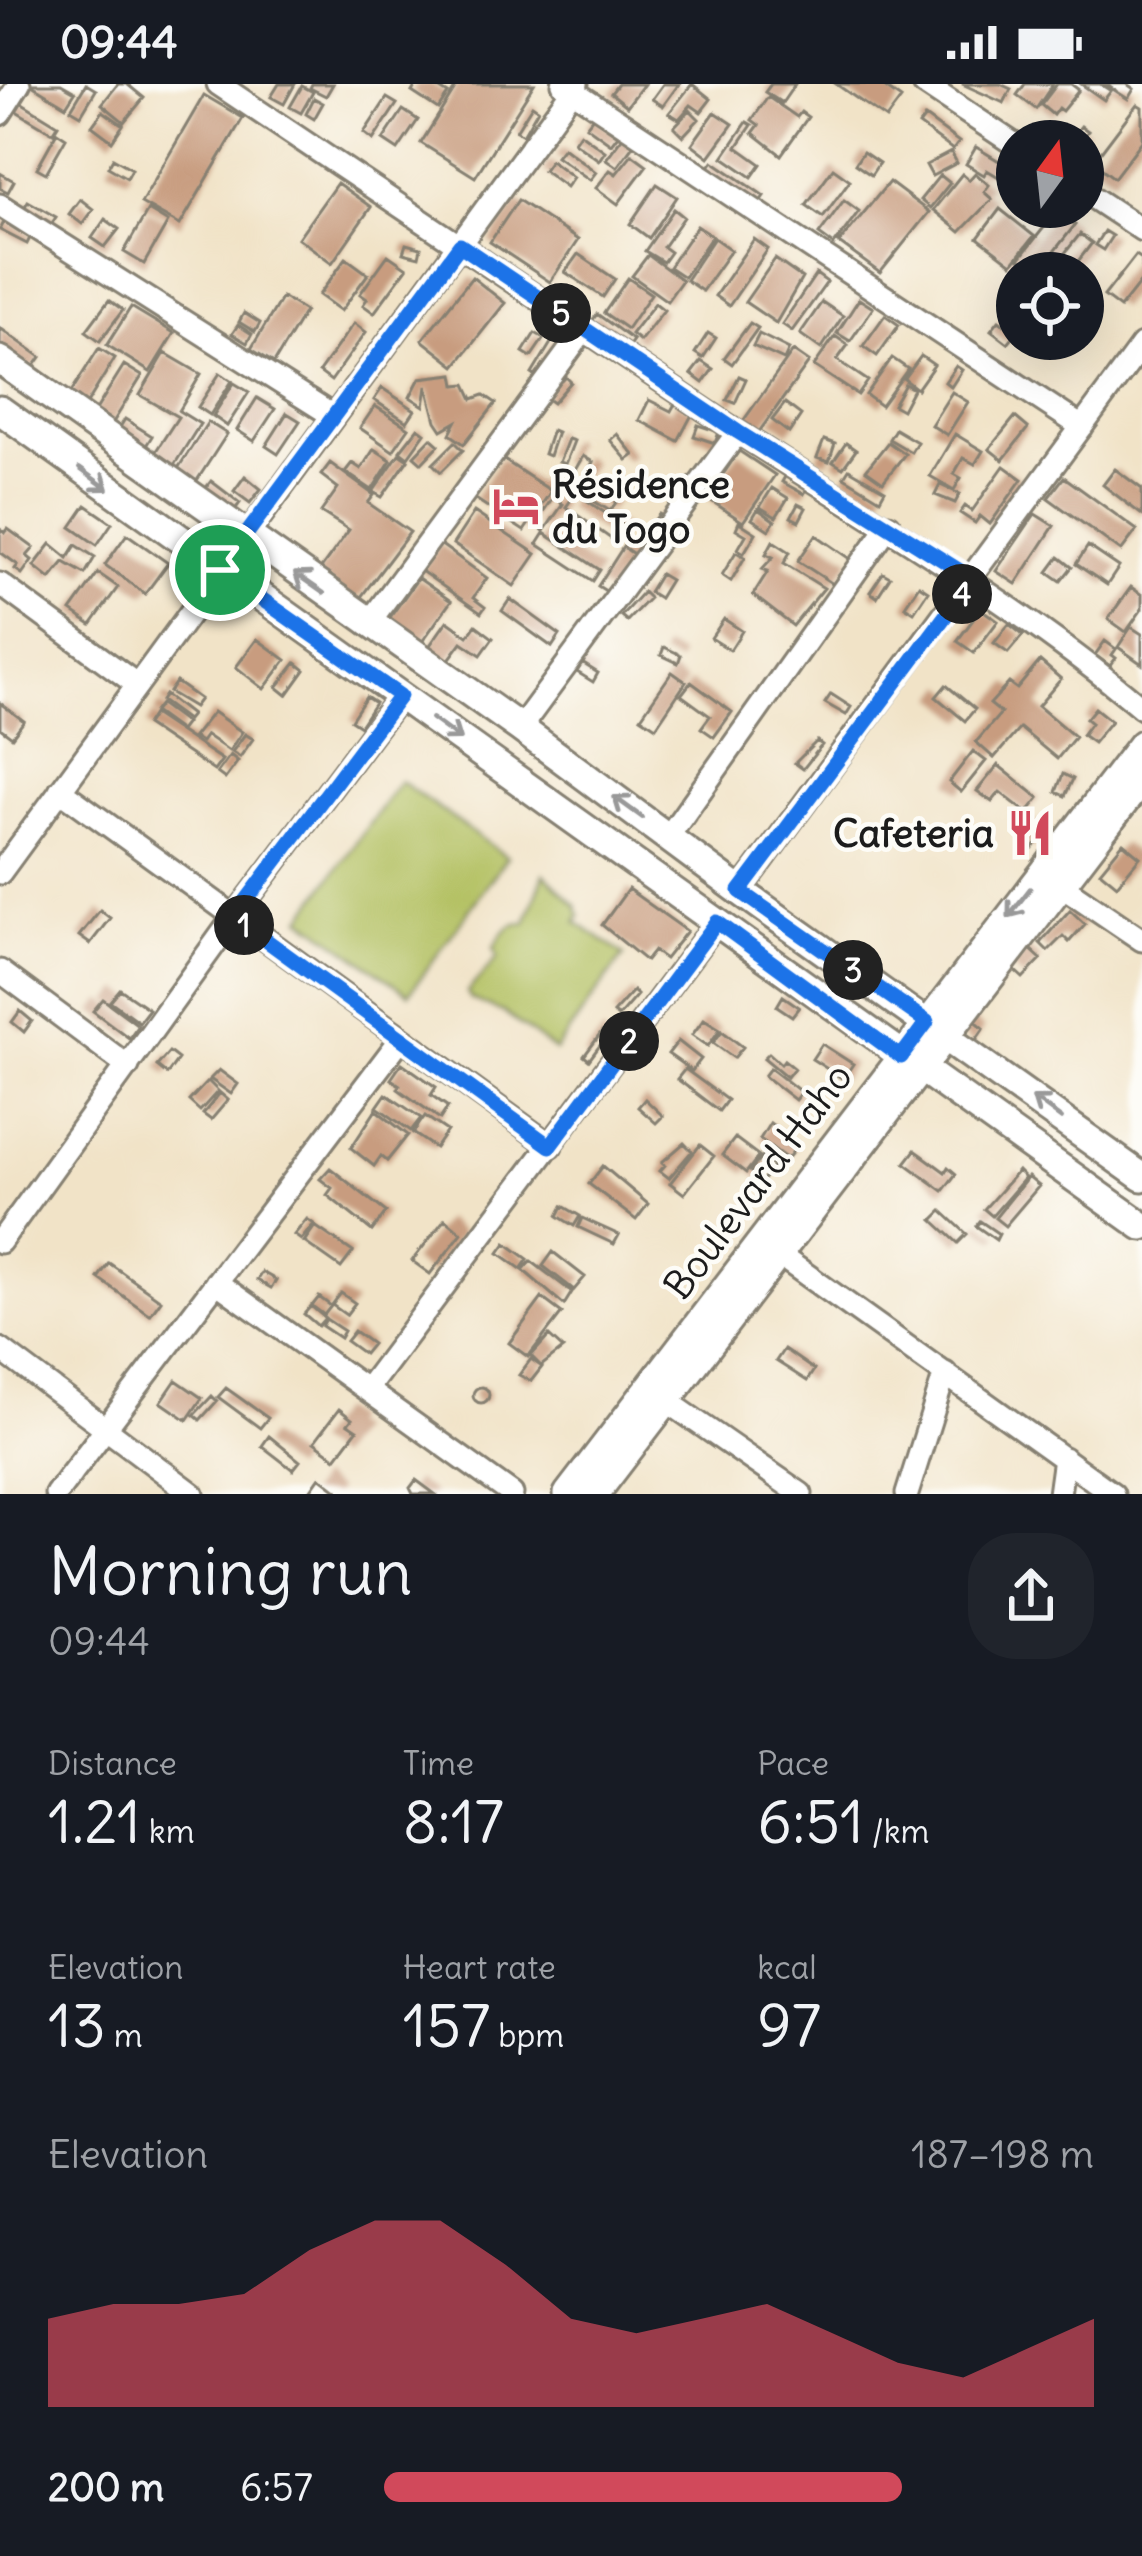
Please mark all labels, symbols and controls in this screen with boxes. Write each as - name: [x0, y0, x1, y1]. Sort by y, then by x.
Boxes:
- text: 09:44: [60, 14, 178, 70]
- north arrow: [996, 120, 1104, 228]
- map controls: [996, 120, 1104, 360]
- button: locate: [996, 252, 1104, 360]
- pin: 5: [531, 283, 591, 343]
- text: 5: [552, 292, 570, 334]
- place label: Résidence du Togo: [552, 460, 730, 554]
- one-way arrow: [78, 465, 110, 491]
- hotel icon: Résidence du Togo: [491, 481, 541, 531]
- pin: [169, 519, 271, 621]
- icon: arrive: [187, 537, 253, 603]
- pin: 4: [932, 564, 992, 624]
- one-way arrow: [294, 570, 327, 595]
- text: 4: [952, 573, 972, 615]
- one-way arrow: [429, 716, 462, 742]
- one-way arrow: [612, 795, 645, 821]
- restaurant icon: Cafeteria: [1005, 808, 1055, 858]
- place label: Cafeteria: [833, 809, 994, 858]
- one-way arrow: [1006, 886, 1033, 918]
- pin: 1: [214, 895, 274, 955]
- text: 1: [237, 904, 251, 946]
- pin: 3: [823, 940, 883, 1000]
- text: 3: [844, 949, 862, 991]
- pin: 2: [599, 1011, 659, 1071]
- text: 2: [620, 1020, 638, 1062]
- street label: Boulevard Haho: [653, 1053, 863, 1309]
- one-way arrow: [1031, 1096, 1064, 1122]
- text: Morning run: [48, 1530, 412, 1613]
- button: share: [968, 1533, 1094, 1659]
- text: 09:44: [48, 1617, 150, 1666]
- text: Distance: [48, 1742, 177, 1784]
- text: Time: [403, 1742, 474, 1784]
- text: Pace: [757, 1742, 829, 1784]
- text: 1.21: [48, 1784, 141, 1859]
- text: 8:17: [403, 1784, 504, 1859]
- text: 6:51: [757, 1784, 864, 1859]
- text: km: [141, 1810, 195, 1852]
- text: /km: [864, 1810, 929, 1852]
- text: Elevation: [48, 1946, 183, 1988]
- text: Heart rate: [403, 1946, 556, 1988]
- text: kcal: [757, 1946, 817, 1988]
- text: 13: [48, 1988, 106, 2063]
- text: 157: [403, 1988, 490, 2063]
- text: 97: [757, 1988, 821, 2063]
- text: m: [106, 2014, 143, 2056]
- text: bpm: [490, 2014, 564, 2056]
- text: Elevation: [48, 2130, 208, 2179]
- text: 187–198 m: [911, 2130, 1094, 2179]
- text: 200 m: [48, 2463, 164, 2512]
- text: 6:57: [240, 2463, 313, 2512]

